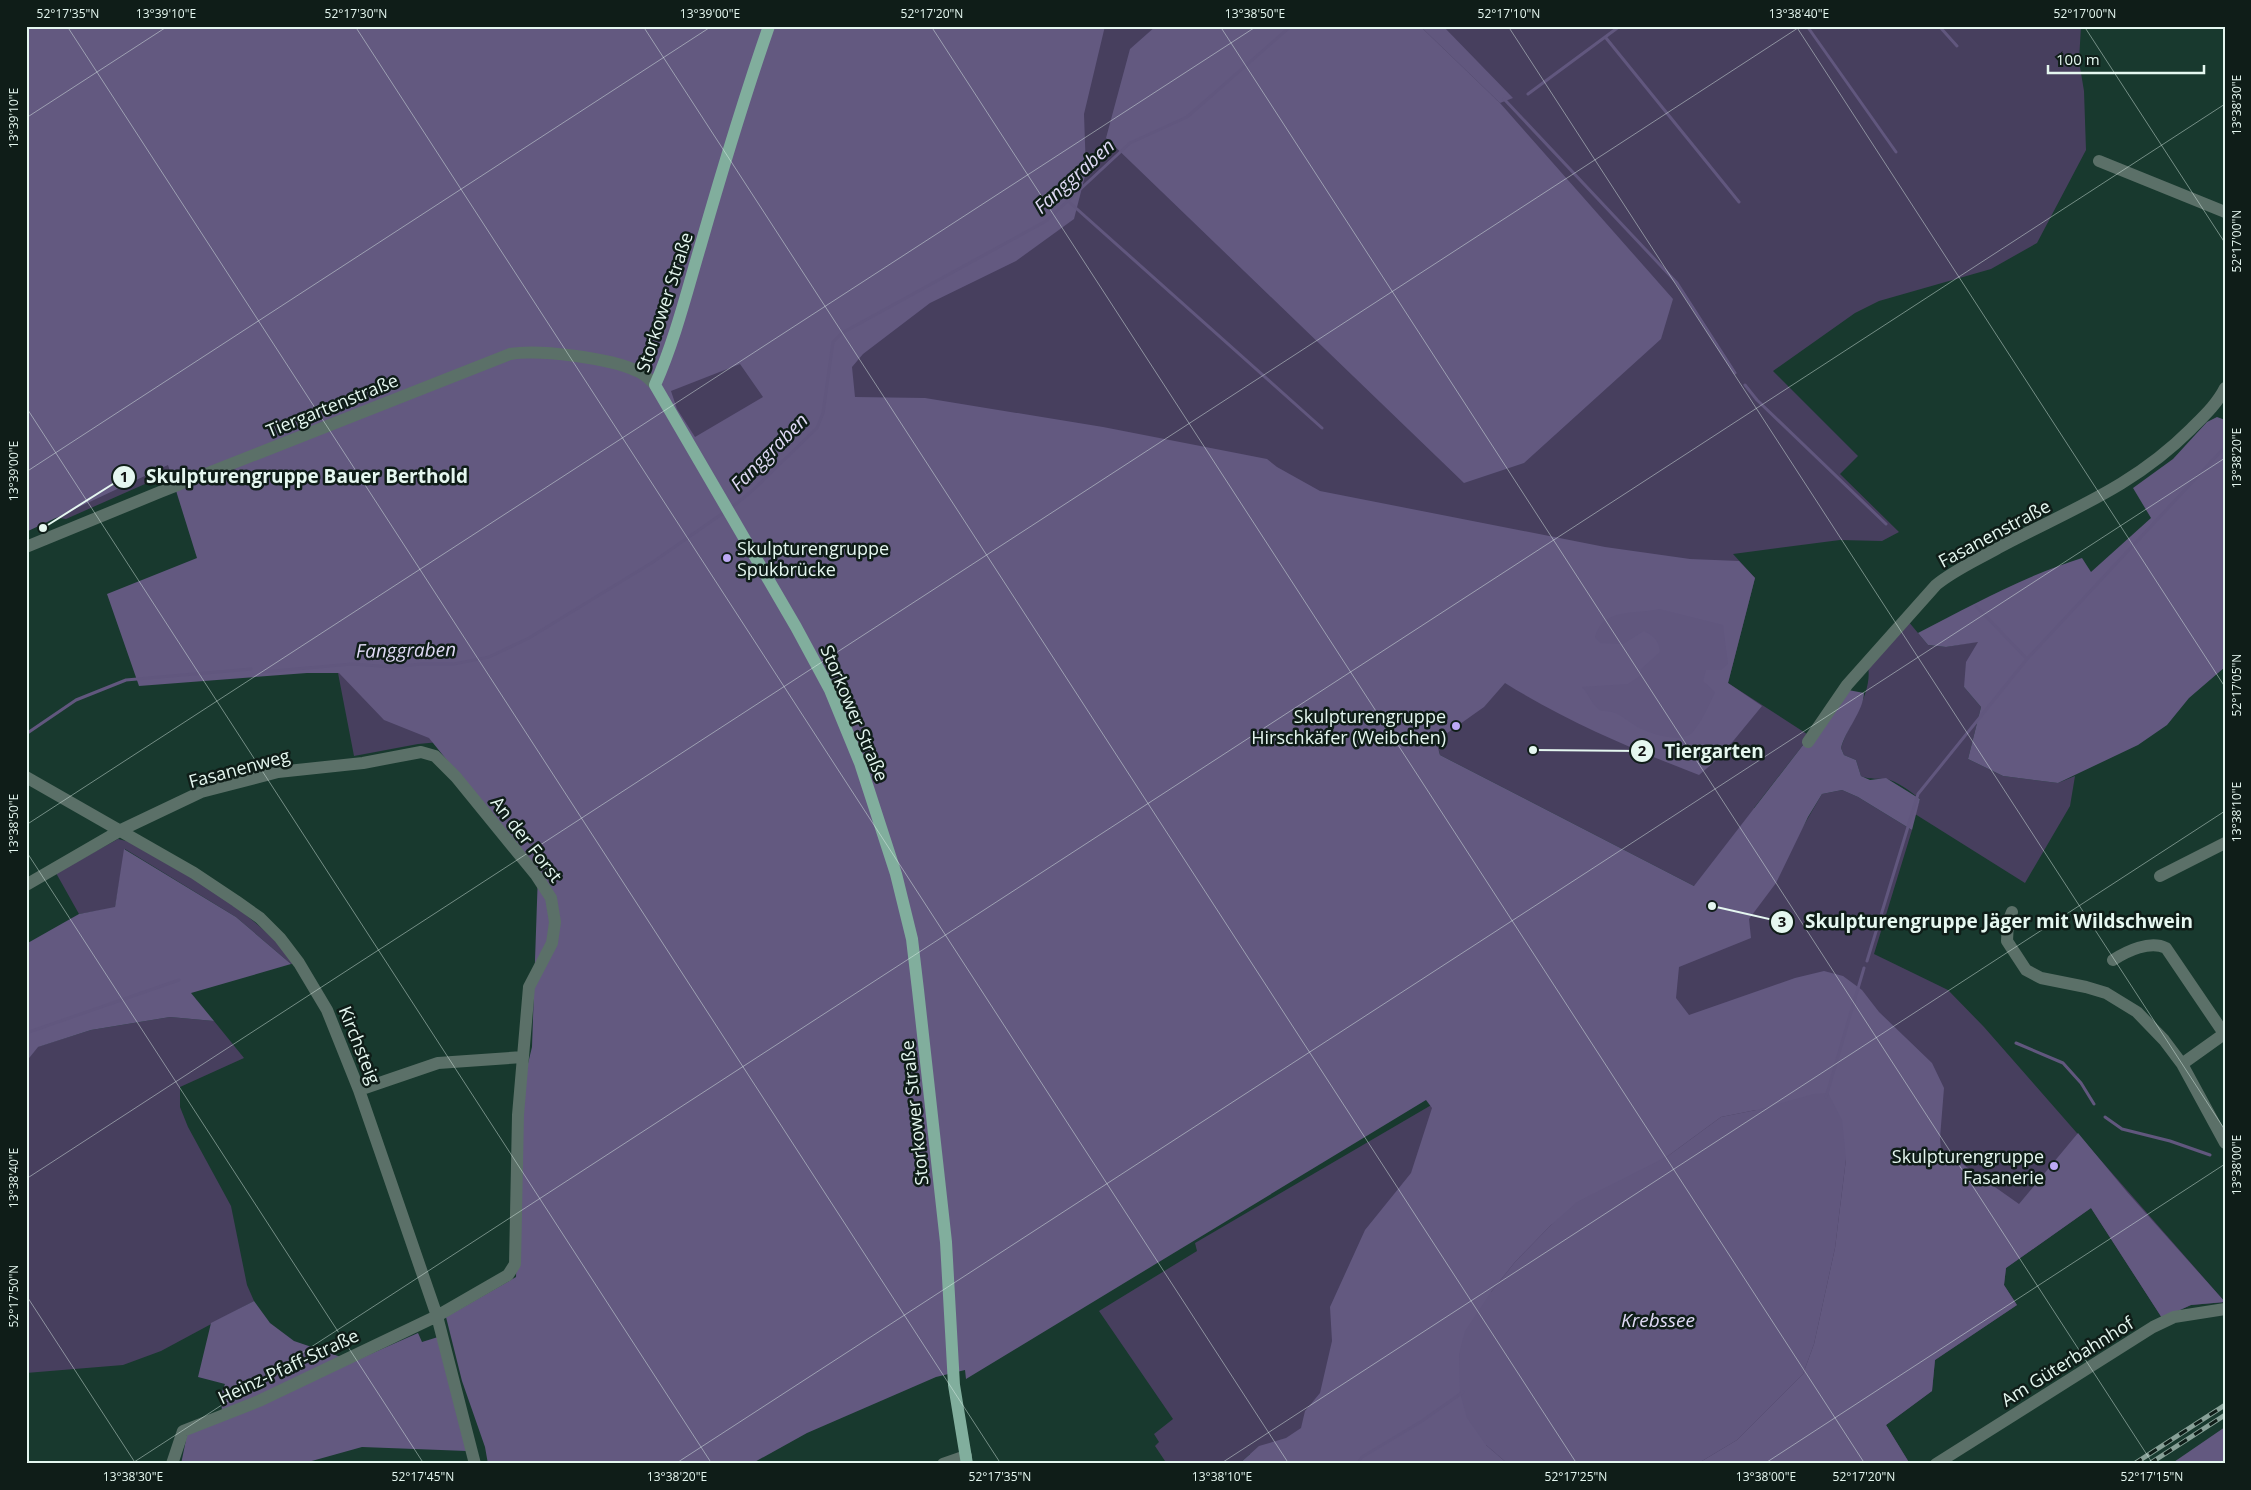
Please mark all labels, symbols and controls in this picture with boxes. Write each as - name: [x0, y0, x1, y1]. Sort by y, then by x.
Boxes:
- text: 52°17'35"N: [37, 5, 99, 22]
- text: 13°39'10"E: [136, 5, 196, 22]
- text: 52°17'30"N: [325, 5, 387, 22]
- text: 13°39'00"E: [680, 5, 740, 22]
- text: 52°17'20"N: [901, 5, 963, 22]
- text: 13°38'50"E: [1225, 5, 1285, 22]
- text: 52°17'10"N: [1478, 5, 1540, 22]
- text: 13°38'40"E: [1769, 5, 1829, 22]
- text: 52°17'00"N: [2054, 5, 2116, 22]
- scale bar: [2048, 42, 2205, 74]
- text: 100 m: [2056, 49, 2100, 69]
- text: 13°38'30"E: [2228, 75, 2245, 135]
- text: 13°39'10"E: [5, 88, 22, 148]
- water label: Fanggraben: [1028, 133, 1120, 219]
- text: 52°17'00"N: [2228, 210, 2245, 272]
- street label: Storkower Straße: [630, 229, 698, 375]
- street label: Tiergartenstraße: [262, 368, 402, 442]
- water label: Fanggraben: [724, 407, 814, 497]
- text: 13°38'20"E: [2228, 428, 2245, 488]
- text: 13°39'00"E: [5, 441, 22, 501]
- callout: Skulpturengruppe Bauer Berthold: [111, 460, 478, 494]
- text: Skulpturengruppe Bauer Berthold: [146, 463, 468, 489]
- text: 1: [120, 466, 128, 486]
- street label: Fasanenstraße: [1934, 493, 2054, 573]
- place label: Skulpturengruppe Spukbrücke: [737, 536, 889, 581]
- marker: Skulpturengruppe Spukbrücke: [721, 552, 733, 564]
- water label: Fanggraben: [356, 636, 456, 664]
- street label: Storkower Straße: [815, 641, 895, 785]
- text: 52°17'05"N: [2228, 654, 2245, 716]
- place label: Skulpturengruppe Hirschkäfer (Weibchen): [1251, 704, 1446, 749]
- marker: Skulpturengruppe Hirschkäfer (Weibchen): [1450, 720, 1462, 732]
- callout: Tiergarten: [1629, 734, 1774, 768]
- text: Tiergarten: [1664, 738, 1764, 764]
- text: 2: [1638, 740, 1647, 760]
- street label: Fasanenweg: [186, 743, 292, 793]
- text: 13°38'10"E: [2228, 782, 2245, 842]
- street label: An der Forst: [486, 791, 568, 887]
- text: 13°38'50"E: [5, 794, 22, 854]
- callout: Skulpturengruppe Jäger mit Wildschwein: [1770, 905, 2203, 939]
- text: Skulpturengruppe Jäger mit Wildschwein: [1805, 908, 2193, 934]
- text: 3: [1778, 911, 1786, 931]
- street label: Kirchsteig: [334, 1002, 387, 1088]
- street label: Storkower Straße: [894, 1039, 934, 1187]
- text: 13°38'00"E: [2228, 1135, 2245, 1195]
- place label: Skulpturengruppe Fasanerie: [1892, 1144, 2044, 1189]
- text: 13°38'40"E: [5, 1148, 22, 1208]
- marker: Skulpturengruppe Fasanerie: [2048, 1160, 2060, 1172]
- text: 52°17'50"N: [5, 1265, 22, 1327]
- water label: Krebssee: [1621, 1307, 1695, 1333]
- street label: Am Güterbahnhof: [1996, 1310, 2138, 1411]
- street label: Heinz-Pfaff-Straße: [214, 1323, 362, 1409]
- text: 13°38'30"E: [103, 1468, 163, 1485]
- text: 52°17'45"N: [392, 1468, 454, 1485]
- text: 13°38'20"E: [647, 1468, 707, 1485]
- text: 52°17'35"N: [969, 1468, 1031, 1485]
- text: 13°38'10"E: [1192, 1468, 1252, 1485]
- text: 52°17'25"N: [1545, 1468, 1607, 1485]
- text: 13°38'00"E: [1736, 1468, 1796, 1485]
- text: 52°17'20"N: [1833, 1468, 1895, 1485]
- text: 52°17'15"N: [2121, 1468, 2183, 1485]

